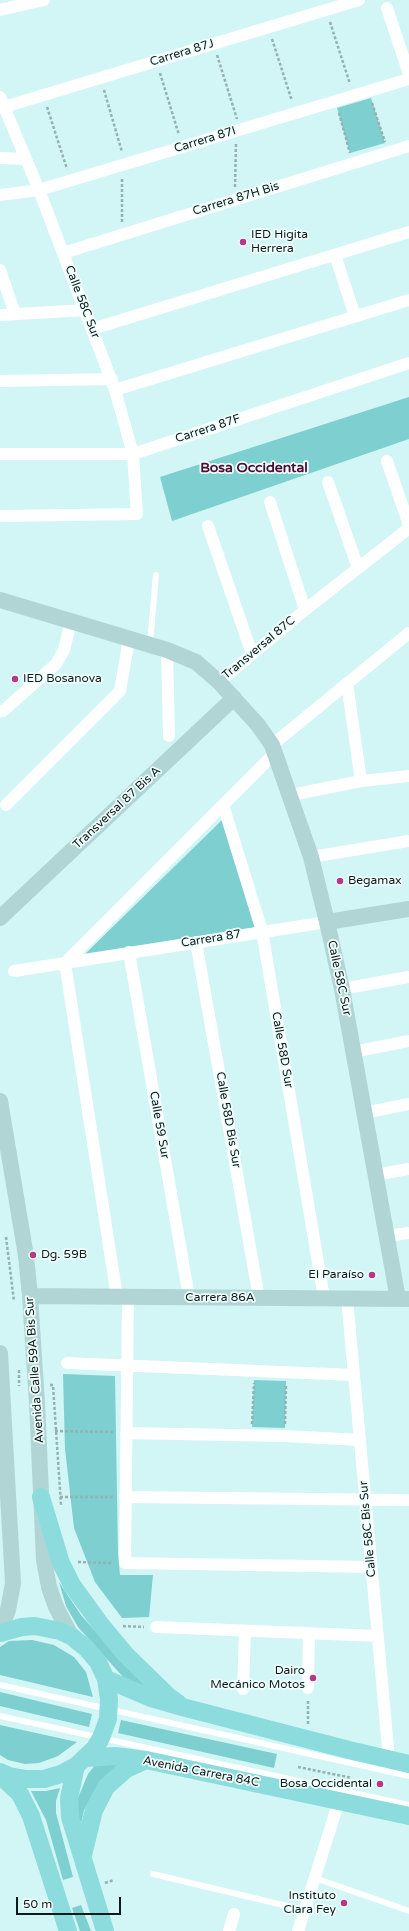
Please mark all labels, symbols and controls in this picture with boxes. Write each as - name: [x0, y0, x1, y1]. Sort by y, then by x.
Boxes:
- street label: Carrera 87J: [148, 36, 216, 70]
- street label: Carrera 87I: [172, 124, 238, 156]
- street label: Carrera 87H Bis: [191, 179, 281, 219]
- place label: IED Higita Herrera: [251, 228, 308, 256]
- marker: IED Higita Herrera: [238, 237, 248, 247]
- street label: Calle 58C Sur: [62, 264, 102, 340]
- street label: Carrera 87F: [174, 412, 242, 446]
- district label: Bosa Occidental: [200, 460, 308, 476]
- street label: Transversal 87C: [220, 613, 298, 683]
- place label: IED Bosanova: [23, 672, 102, 686]
- marker: IED Bosanova: [10, 674, 20, 684]
- street label: Transversal 87 Bis A: [70, 764, 164, 852]
- place label: Begamax: [348, 874, 402, 888]
- marker: Begamax: [335, 876, 345, 886]
- street label: Carrera 87: [180, 927, 242, 951]
- street label: Calle 58C Sur: [324, 939, 354, 1017]
- street label: Calle 58D Sur: [268, 1011, 296, 1089]
- street label: Calle 58D Bis Sur: [212, 1071, 244, 1169]
- street label: Calle 59 Sur: [146, 1090, 172, 1160]
- place label: Dg. 59B: [41, 1248, 87, 1262]
- marker: Dg. 59B: [28, 1250, 38, 1260]
- place label: El Paraíso: [308, 1268, 364, 1282]
- marker: El Paraíso: [367, 1270, 377, 1280]
- street label: Carrera 86A: [185, 1291, 255, 1305]
- street label: Avenida Calle 59A Bis Sur: [23, 1296, 47, 1444]
- street label: Calle 58C Bis Sur: [357, 1480, 379, 1578]
- place label: Dairo Mecánico Motos: [210, 1664, 305, 1692]
- marker: Dairo Mecánico Motos: [308, 1673, 318, 1683]
- street label: Avenida Carrera 84C: [142, 1754, 260, 1790]
- place label: Bosa Occidental: [280, 1777, 372, 1791]
- marker: Bosa Occidental: [375, 1779, 385, 1789]
- scale bar: [18, 1889, 123, 1915]
- place label: Instituto Clara Fey: [283, 1889, 336, 1917]
- text: 50 m: [23, 1897, 52, 1911]
- marker: Instituto Clara Fey: [339, 1898, 349, 1908]

